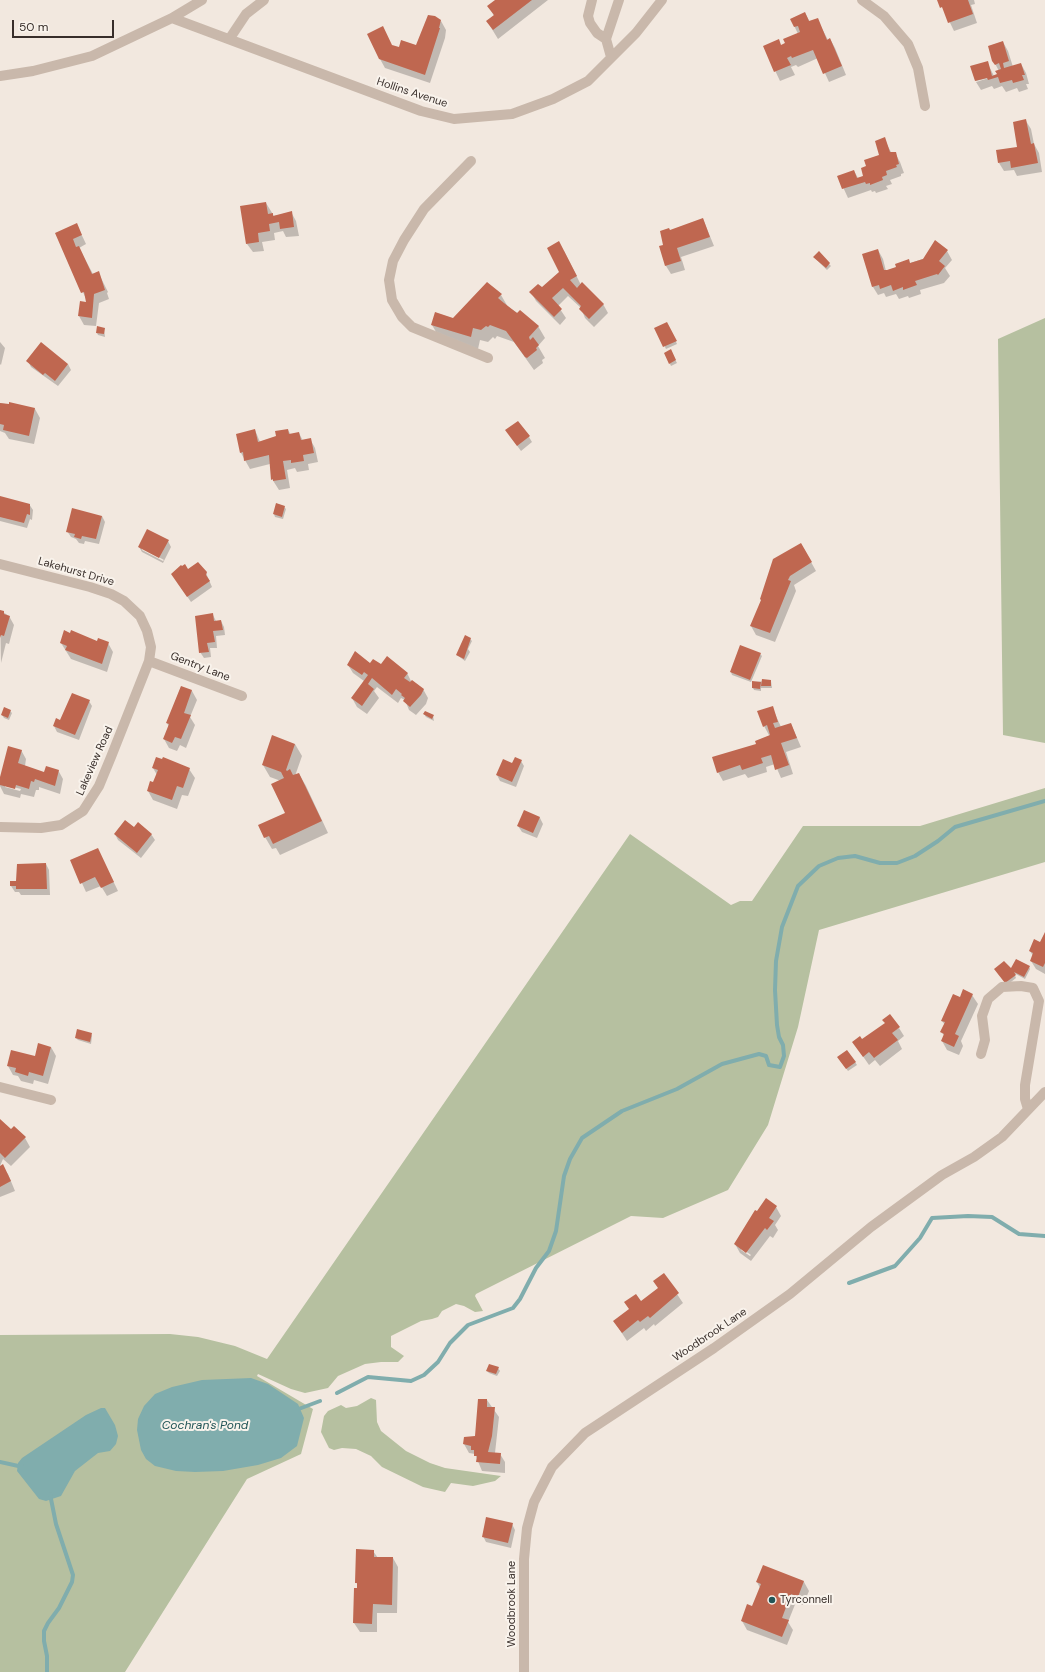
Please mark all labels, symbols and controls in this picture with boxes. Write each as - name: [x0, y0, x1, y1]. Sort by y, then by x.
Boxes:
- scale bar: [14, 12, 116, 38]
- text: 50 m: [19, 19, 48, 35]
- street label: Hollins Avenue: [375, 75, 449, 111]
- street label: Lakehurst Drive: [36, 555, 116, 589]
- street label: Gentry Lane: [168, 650, 232, 684]
- street label: Lakeview Road: [74, 724, 116, 798]
- street label: Woodbrook Lane: [670, 1305, 750, 1365]
- water label: Cochran's Pond: [162, 1419, 248, 1433]
- street label: Woodbrook Lane: [505, 1561, 519, 1647]
- place label: Tyrconnell: [780, 1593, 832, 1607]
- marker: Tyrconnell: [767, 1595, 777, 1605]

